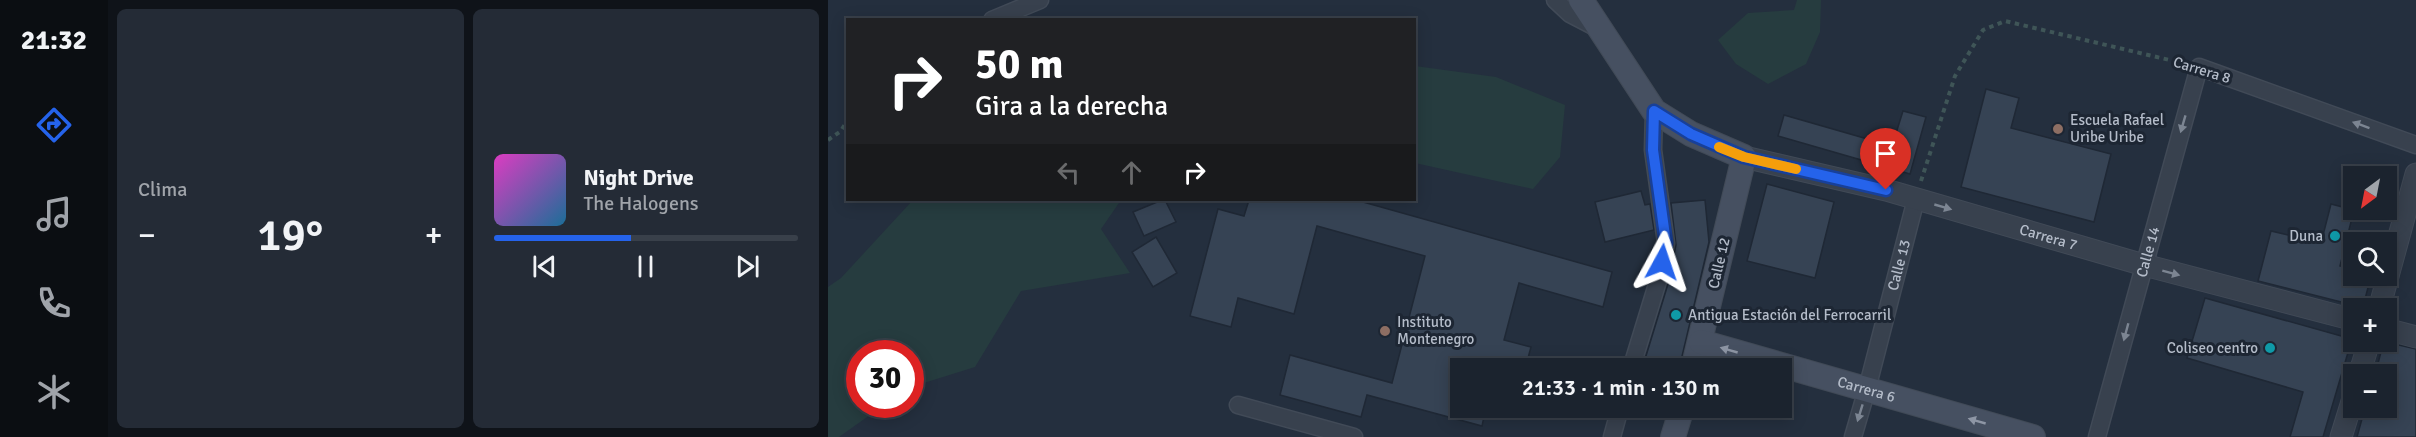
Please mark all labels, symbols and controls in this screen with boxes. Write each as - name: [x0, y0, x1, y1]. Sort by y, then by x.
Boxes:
- text: 21:32: [21, 24, 87, 57]
- text: 50 m: [975, 39, 1064, 90]
- icon: right: [876, 42, 954, 120]
- street label: Carrera 8: [2171, 53, 2233, 87]
- text: Gira a la derecha: [975, 90, 1168, 123]
- icon: directions: [33, 104, 75, 146]
- place label: Escuela Rafael Uribe Uribe: [2070, 111, 2164, 146]
- one-way arrow: [2178, 115, 2188, 133]
- one-way arrow: [2352, 120, 2370, 130]
- marker: Escuela Rafael Uribe Uribe: [2051, 122, 2065, 136]
- pin: [1860, 128, 1911, 190]
- icon: arrive: [1869, 137, 1902, 170]
- icon: left: [1052, 156, 1085, 189]
- icon: ahead: [1115, 156, 1148, 189]
- icon: right: [1178, 156, 1211, 189]
- text: Night Drive: [584, 164, 694, 191]
- north arrow: [2343, 166, 2397, 220]
- map controls: [2343, 166, 2397, 418]
- text: Clima: [138, 177, 187, 202]
- text: The Halogens: [584, 191, 699, 216]
- icon: music: [33, 193, 75, 235]
- one-way arrow: [1934, 203, 1952, 212]
- text: 19°: [257, 208, 323, 263]
- text: −: [138, 215, 156, 256]
- text: +: [425, 215, 442, 256]
- street label: Carrera 7: [2017, 220, 2079, 254]
- street label: Calle 14: [2132, 224, 2164, 279]
- place label: Duna: [2289, 227, 2323, 245]
- marker: Duna: [2328, 229, 2342, 243]
- position arrow: [1630, 230, 1694, 294]
- button: search: [2343, 232, 2397, 286]
- street label: Calle 12: [1704, 236, 1734, 290]
- street label: Calle 13: [1884, 238, 1914, 293]
- icon: previous: [528, 250, 561, 283]
- icon: pause: [629, 250, 662, 283]
- icon: next: [731, 250, 764, 283]
- one-way arrow: [2162, 268, 2180, 278]
- icon: phone: [33, 282, 75, 324]
- button: +: [2343, 298, 2397, 352]
- place label: Antigua Estación del Ferrocarril: [1688, 306, 1891, 324]
- marker: Antigua Estación del Ferrocarril: [1669, 308, 1683, 322]
- place label: Instituto Montenegro: [1397, 313, 1475, 348]
- one-way arrow: [2120, 323, 2130, 341]
- marker: Instituto Montenegro: [1378, 324, 1392, 338]
- place label: Coliseo centro: [2167, 339, 2258, 357]
- speed limit sign: 30: [846, 340, 924, 418]
- marker: Coliseo centro: [2263, 341, 2277, 355]
- one-way arrow: [1720, 345, 1738, 354]
- button: −: [2343, 364, 2397, 418]
- icon: climate: [33, 371, 75, 413]
- street label: Carrera 6: [1835, 373, 1897, 406]
- text: 21:33 · 1 min · 130 m: [1522, 374, 1720, 401]
- one-way arrow: [1855, 404, 1864, 422]
- one-way arrow: [1968, 416, 1986, 425]

